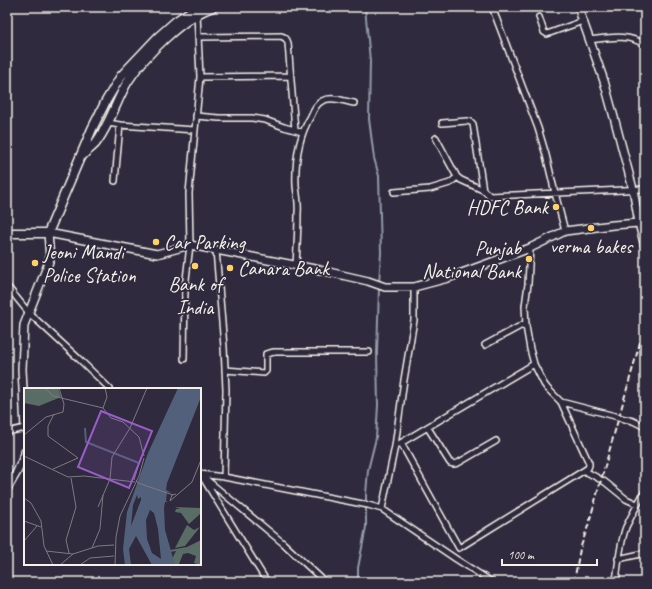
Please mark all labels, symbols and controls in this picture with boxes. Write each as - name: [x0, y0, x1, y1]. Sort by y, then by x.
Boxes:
- place label: HDFC Bank: [467, 195, 550, 220]
- marker: HDFC Bank: [551, 202, 561, 212]
- marker: verma bakes: [586, 223, 596, 233]
- place label: Car Parking: [164, 230, 247, 255]
- place label: verma bakes: [550, 234, 634, 259]
- place label: Punjab National Bank: [422, 236, 523, 284]
- marker: Car Parking: [151, 237, 161, 247]
- place label: Jeoni Mandi Police Station: [42, 240, 137, 288]
- marker: Punjab National Bank: [524, 254, 534, 264]
- place label: Canara Bank: [238, 256, 331, 281]
- marker: Jeoni Mandi Police Station: [30, 258, 40, 268]
- marker: Bank of India: [190, 261, 200, 271]
- marker: Canara Bank: [225, 263, 235, 273]
- place label: Bank of India: [168, 272, 227, 320]
- inset map: [24, 388, 201, 565]
- scale bar: [502, 541, 597, 567]
- text: 100 m: [508, 547, 535, 563]

